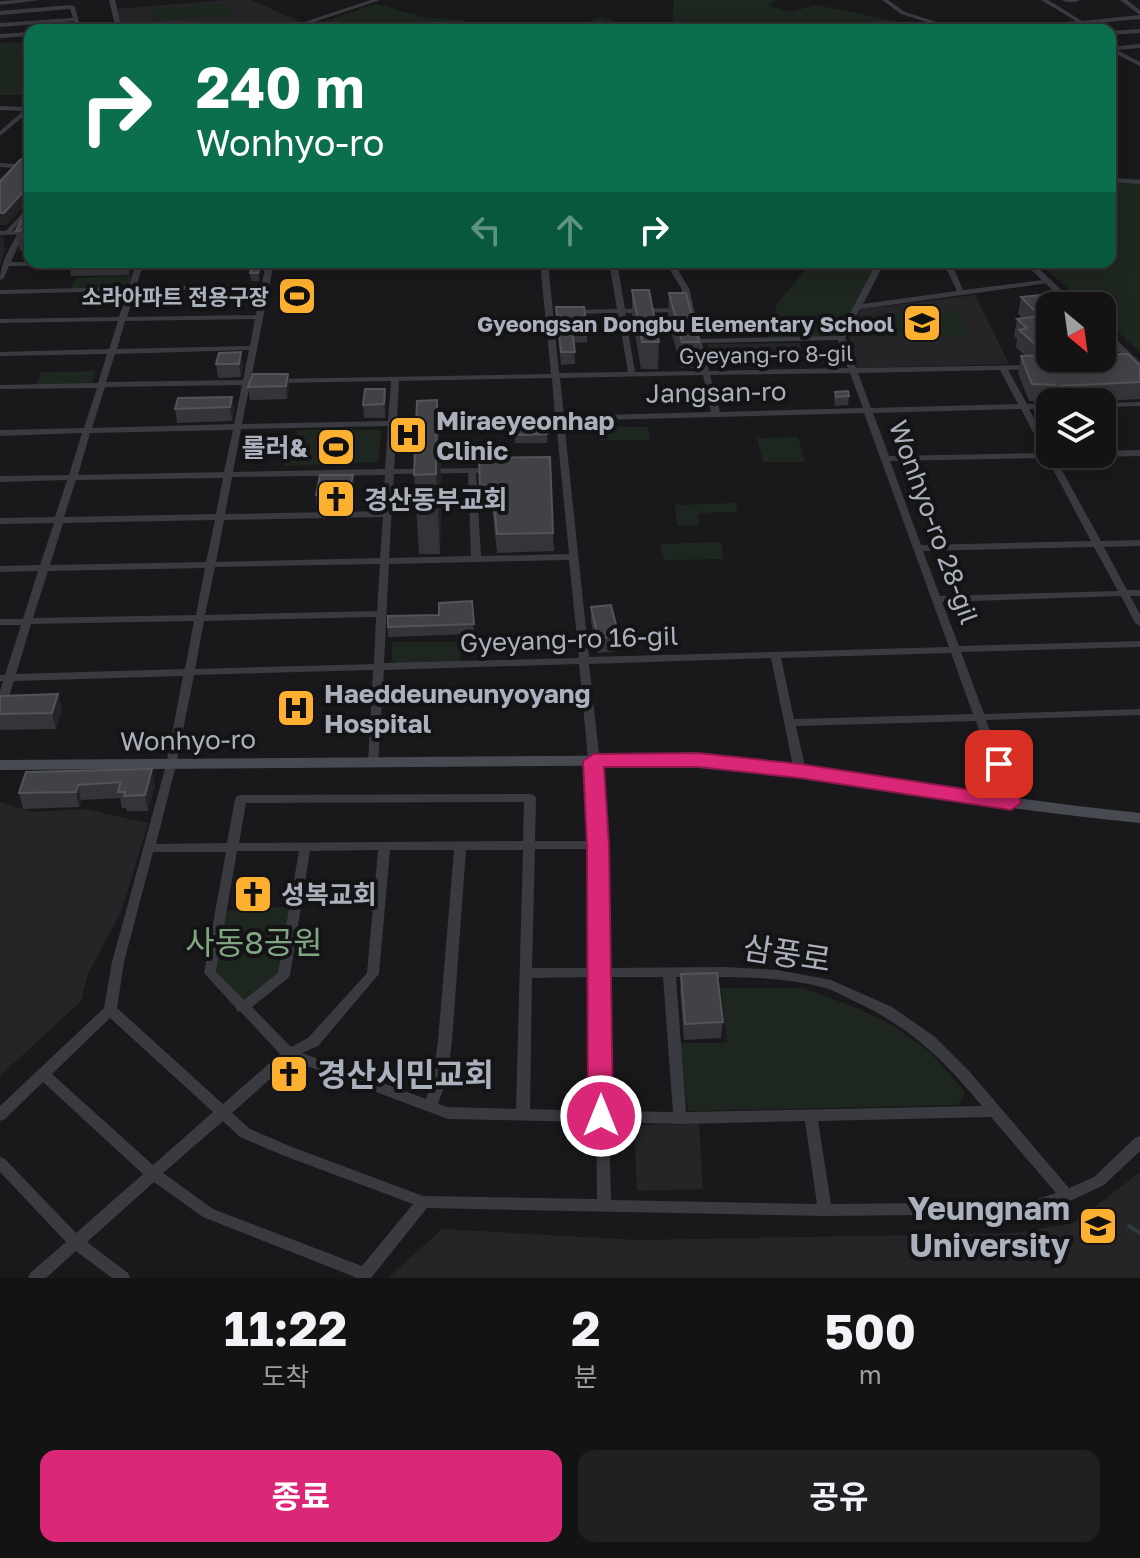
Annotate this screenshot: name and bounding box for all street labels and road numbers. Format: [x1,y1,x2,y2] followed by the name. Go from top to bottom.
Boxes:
[679,339,853,369] street label: Gyeyang-ro 8-gil
[645,375,787,409] street label: Jangsan-ro
[883,416,985,628] street label: Wonhyo-ro 28-gil
[459,620,679,658] street label: Gyeyang-ro 16-gil
[120,723,256,757] street label: Wonhyo-ro
[740,927,834,979] street label: 삼풍로

